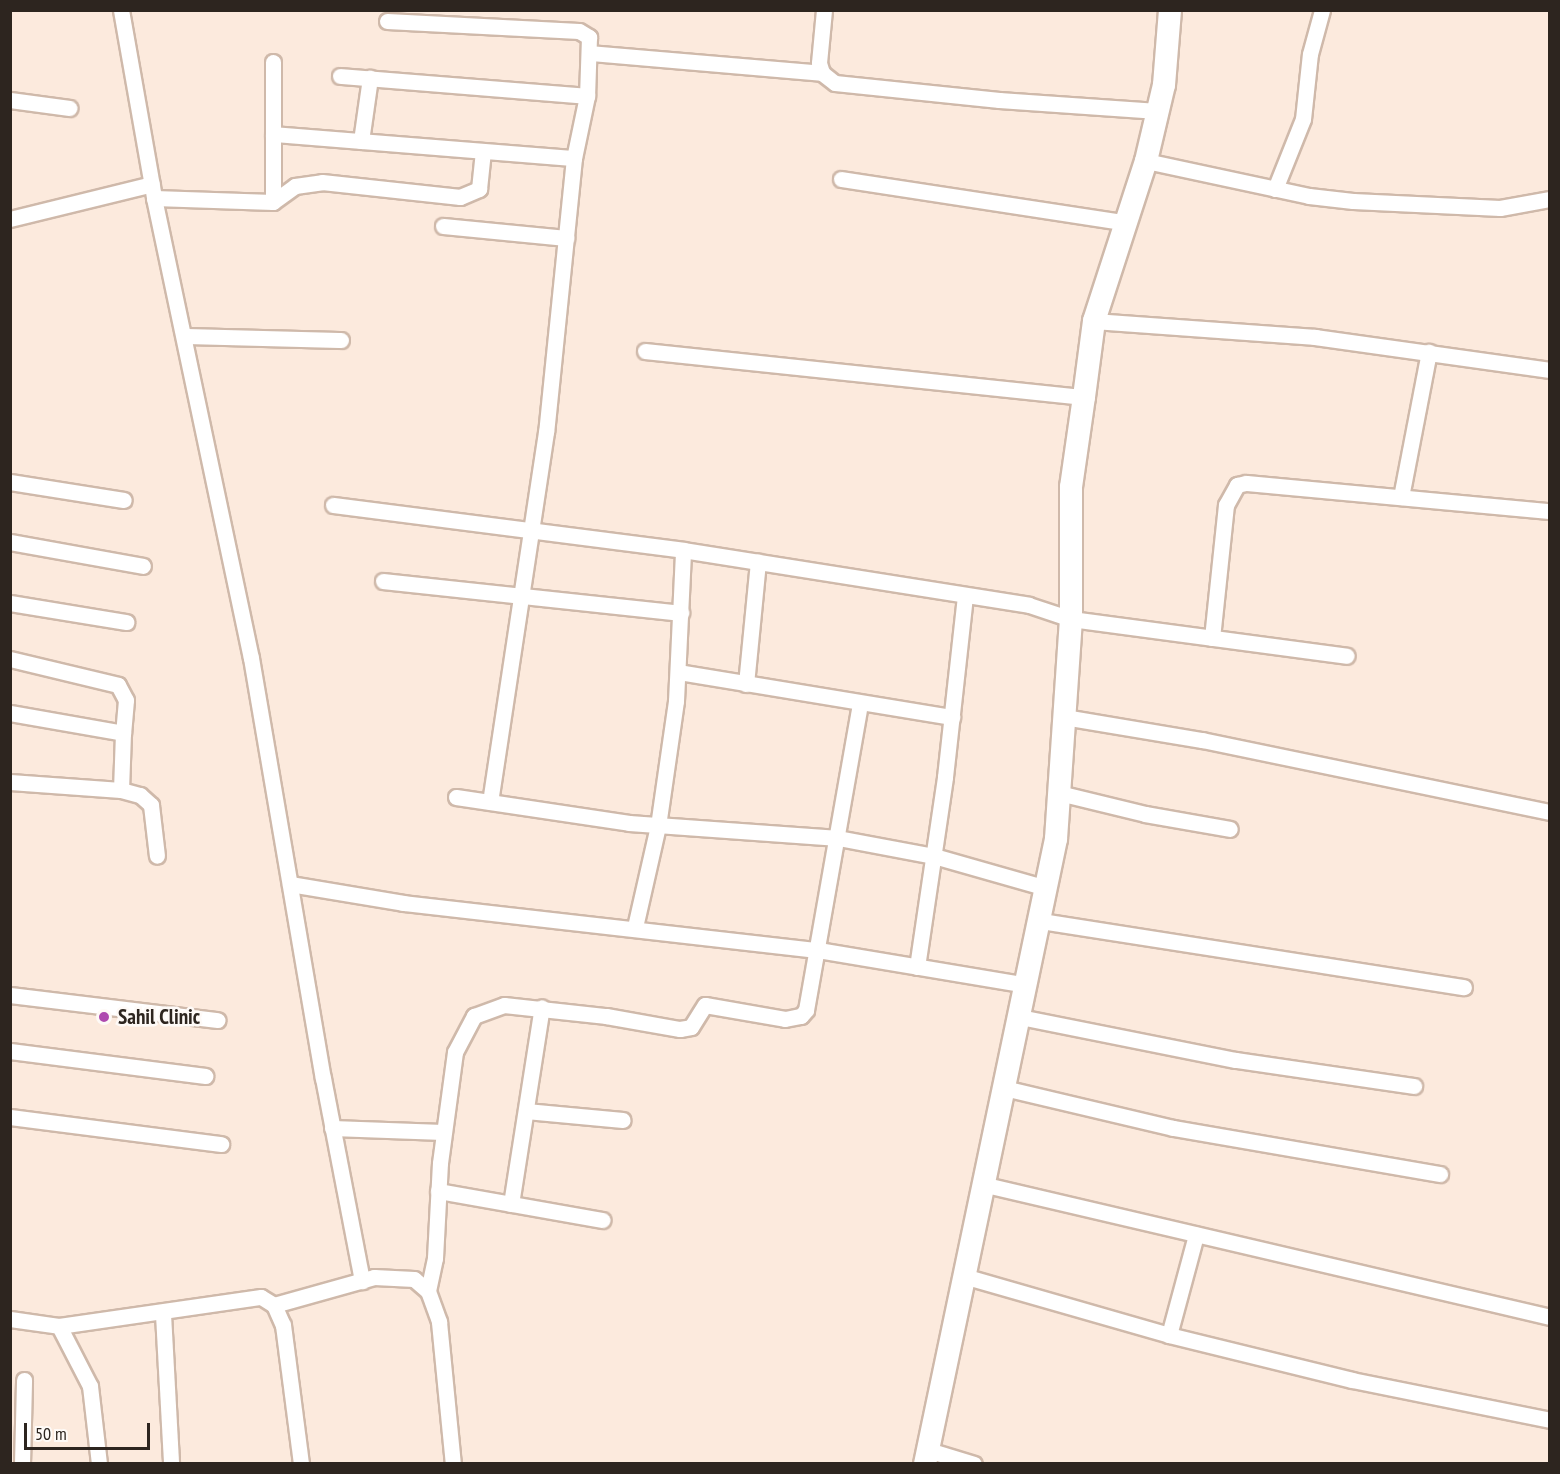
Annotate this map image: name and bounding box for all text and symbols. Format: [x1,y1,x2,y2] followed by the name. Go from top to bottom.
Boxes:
[118,1004,200,1030] place label: Sahil Clinic
[95,1008,113,1026] marker: Sahil Clinic
[27,1411,153,1449] scale bar
[35,1422,67,1445] text: 50 m

